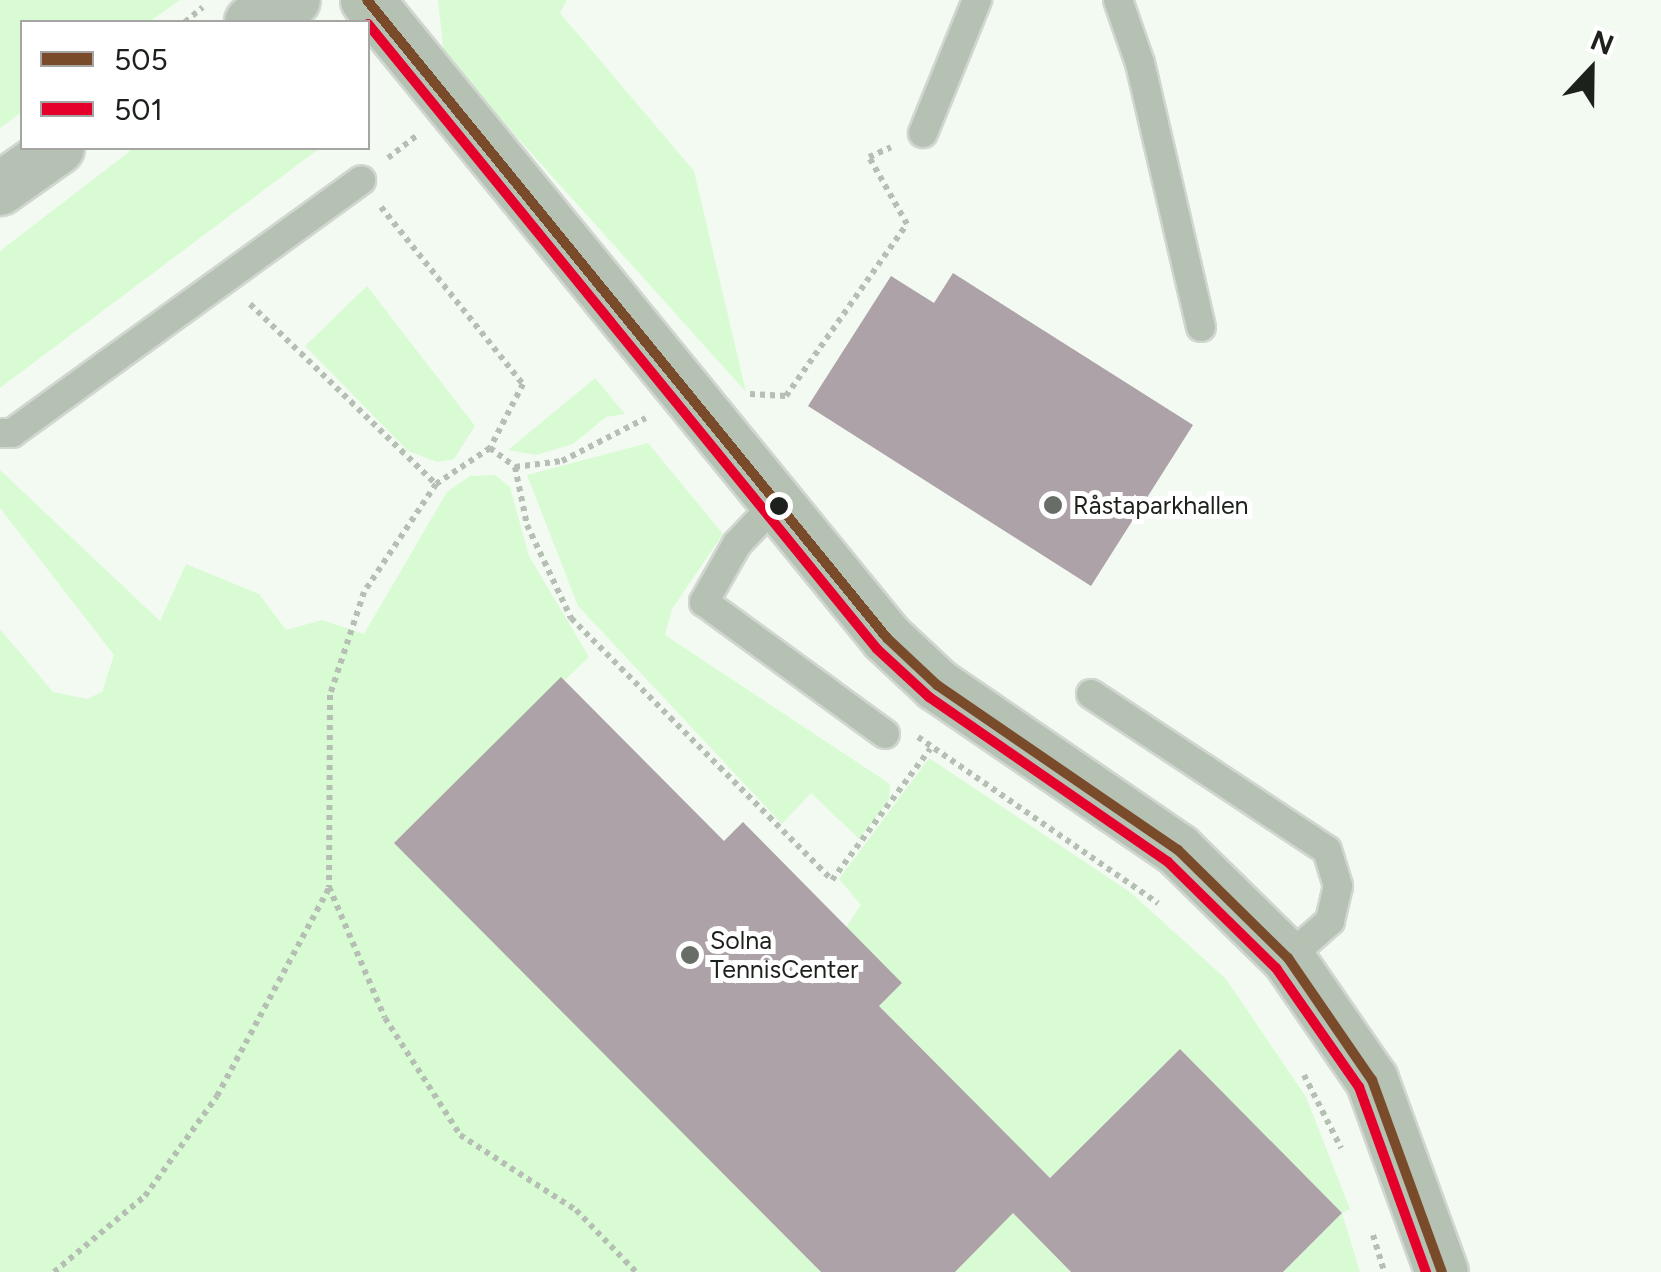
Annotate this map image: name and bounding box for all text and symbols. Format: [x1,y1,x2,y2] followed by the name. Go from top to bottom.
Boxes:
[20,20,370,150] legend
[1541,20,1641,120] north arrow
[1586,22,1619,62] text: N
[114,41,168,78] text: 505
[114,91,163,128] text: 501
[1073,490,1249,520] place label: Råstaparkhallen
[1042,494,1064,516] marker: Råstaparkhallen
[769,496,789,516] unlabelled marker
[710,926,858,985] place label: Solna TennisCenter
[679,944,701,966] marker: Solna TennisCenter

